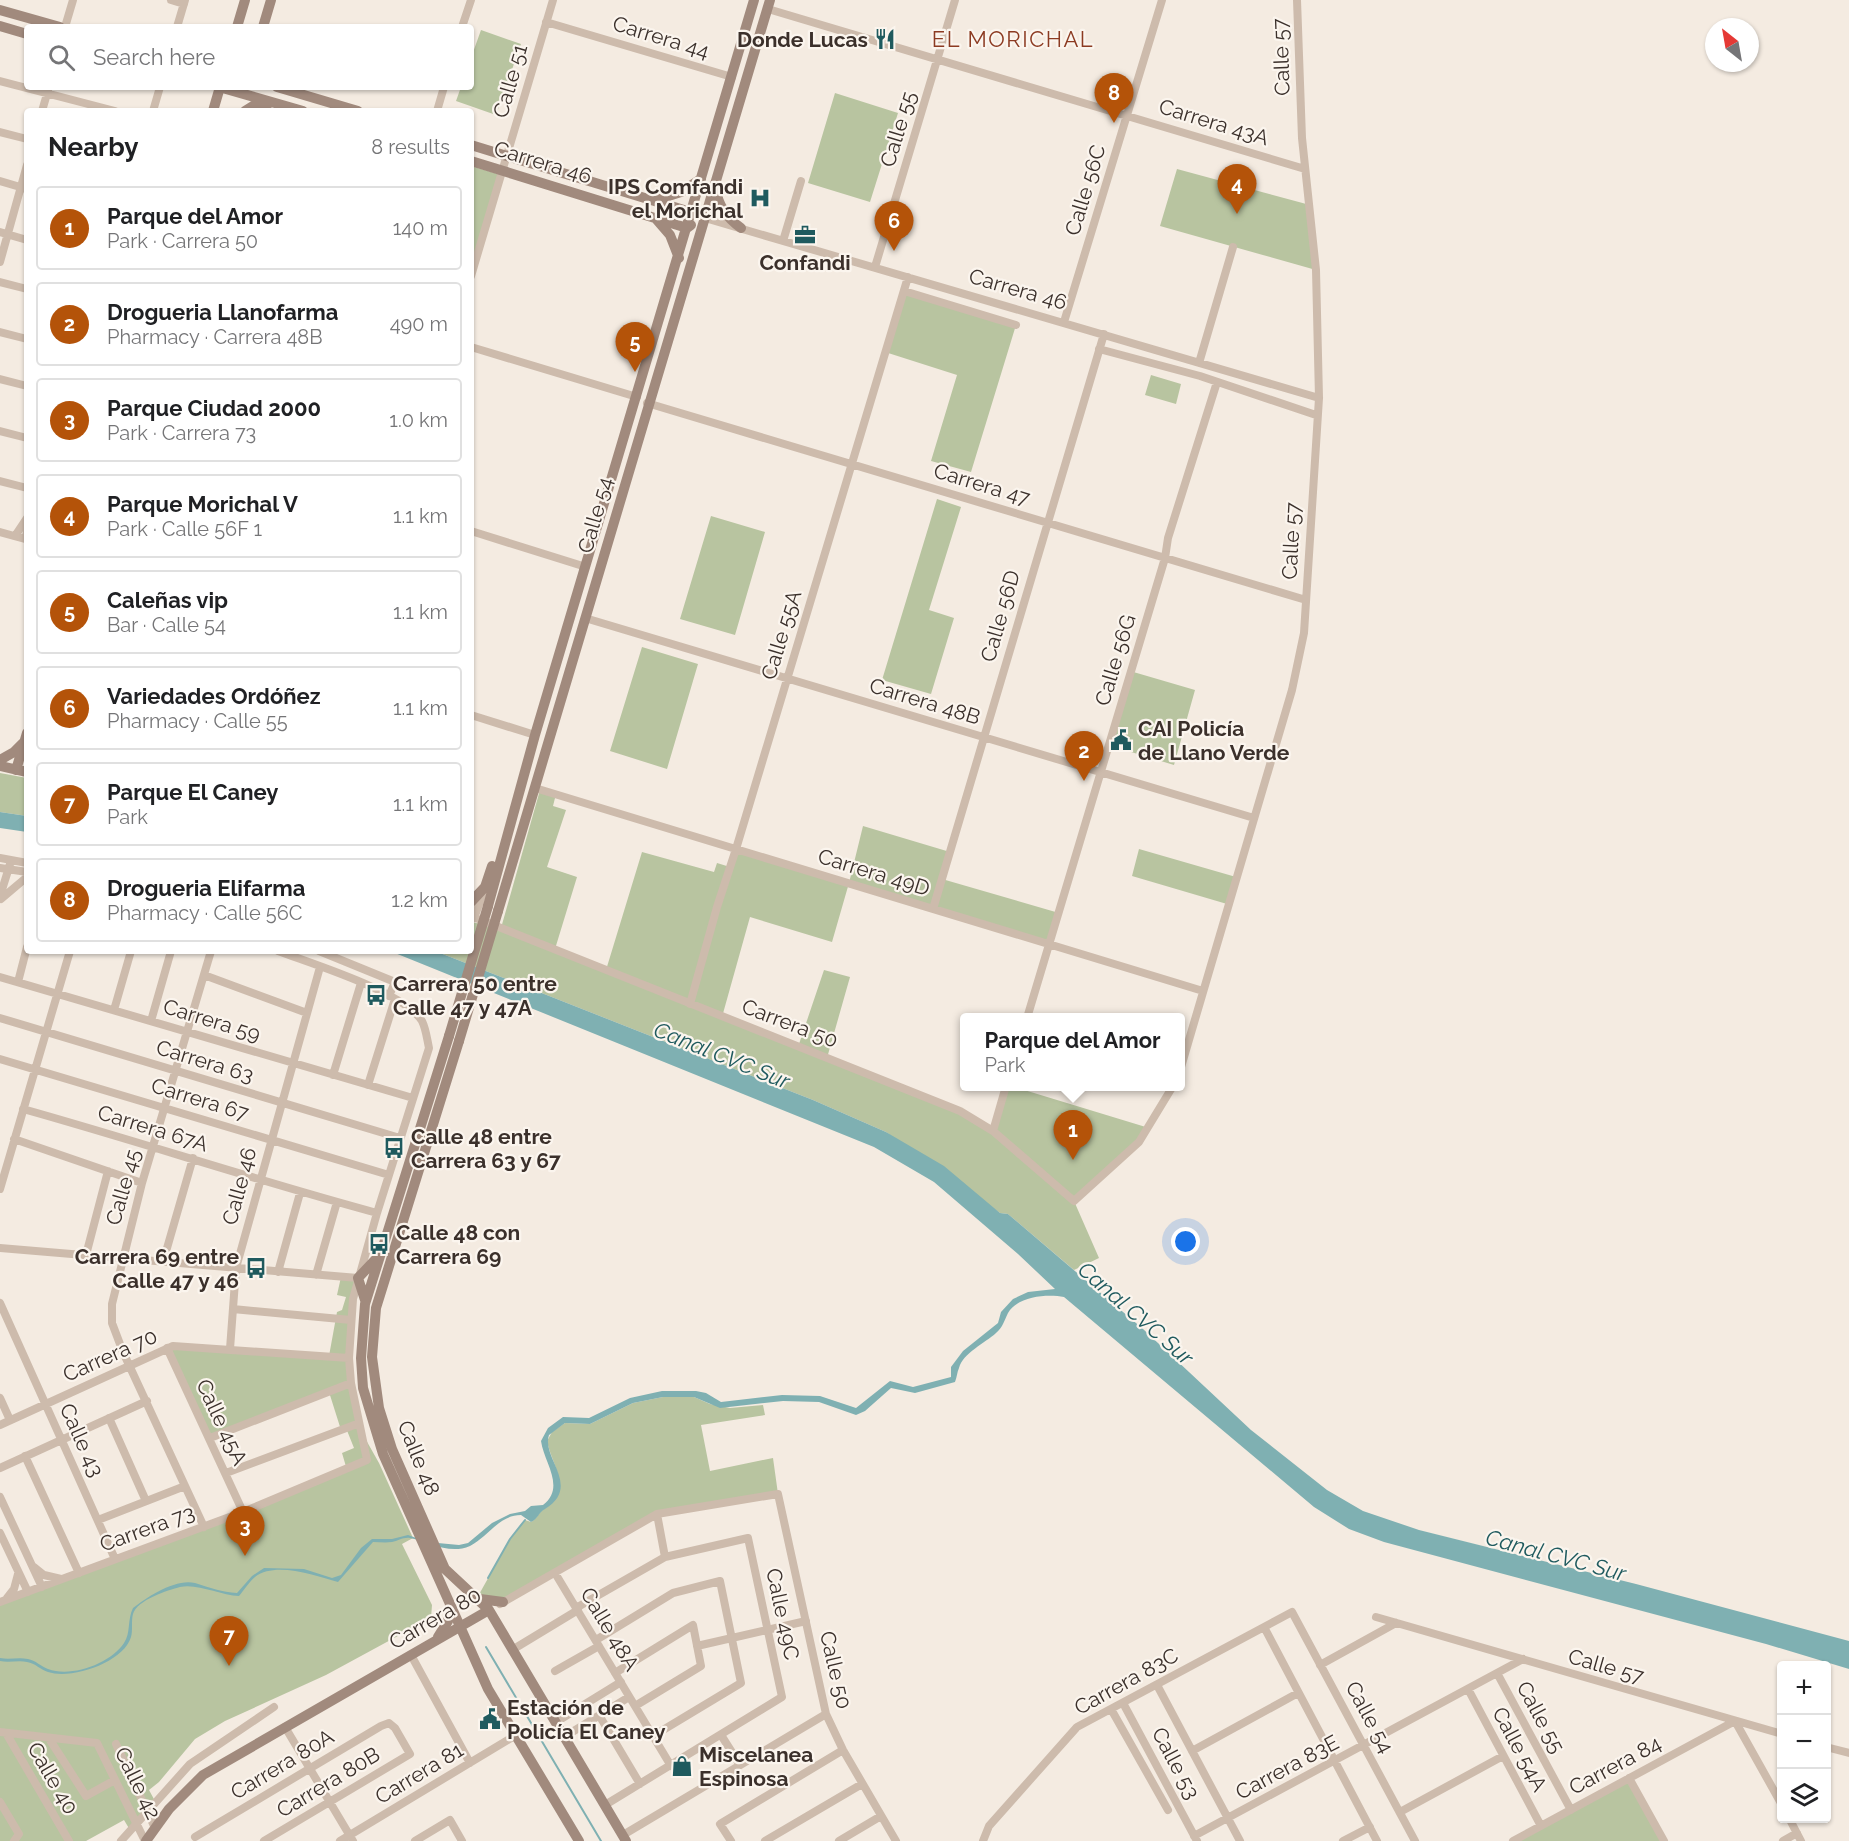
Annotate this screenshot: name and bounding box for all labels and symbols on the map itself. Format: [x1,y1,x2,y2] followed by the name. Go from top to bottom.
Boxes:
[610,10,712,64] street label: Carrera 44
[1267,17,1295,96] street label: Calle 57
[1705,18,1759,72] north arrow
[932,26,1094,52] district label: EL MORICHAL
[737,27,868,52] place label: Donde Lucas
[873,27,897,51] restaurant icon: Donde Lucas
[488,41,532,121] street label: Calle 51
[1094,74,1134,123] pin: 8
[875,88,921,170] street label: Calle 55
[1156,93,1272,151] street label: Carrera 43A
[491,135,595,189] street label: Carrera 46
[1059,142,1111,238] street label: Calle 56C
[1218,164,1256,214] pin: 4
[608,174,743,223] place label: IPS Comfandi el Morichal
[748,186,772,210] hospital icon: IPS Comfandi el Morichal
[874,202,914,251] pin: 6
[793,223,817,247] office icon: Confandi
[759,250,851,275] place label: Confandi
[966,263,1070,315] street label: Carrera 46
[616,322,654,372] pin: 5
[931,458,1034,511] street label: Carrera 47
[572,474,618,556] street label: Calle 54
[1276,501,1306,580] street label: Calle 57
[975,567,1025,665] street label: Calle 56D
[756,587,806,683] street label: Calle 55A
[1089,611,1141,709] street label: Calle 56G
[867,672,983,730] street label: Carrera 48B
[1138,716,1290,765] place label: CAI Policía de Llano Verde
[1109,728,1133,752] public building icon: CAI Policía de Llano Verde
[1064,732,1104,781] pin: 2
[815,843,933,901] street label: Carrera 49D
[393,971,557,1020] place label: Carrera 50 entre Calle 47 y 47A
[364,983,388,1007] bus stop icon: Carrera 50 entre Calle 47 y 47A
[160,993,264,1047] street label: Carrera 59
[738,993,842,1053] street label: Carrera 50
[650,1016,795,1095] water label: Canal CVC Sur
[153,1034,257,1088] street label: Carrera 63
[148,1072,252,1126] street label: Carrera 67
[95,1099,211,1157] street label: Carrera 67A
[1054,1110,1092,1160] pin: 1
[411,1124,561,1173] place label: Calle 48 entre Carrera 63 y 67
[382,1136,406,1160] bus stop icon: Calle 48 entre Carrera 63 y 67
[217,1145,261,1227] street label: Calle 46
[100,1146,146,1228] street label: Calle 45
[396,1220,520,1269] place label: Calle 48 con Carrera 69
[1171,1227,1200,1256] your location
[367,1232,391,1256] bus stop icon: Calle 48 con Carrera 69
[75,1244,239,1293] place label: Carrera 69 entre Calle 47 y 46
[244,1256,268,1280] bus stop icon: Carrera 69 entre Calle 47 y 46
[1073,1256,1200,1371] water label: Canal CVC Sur
[59,1323,161,1387] street label: Carrera 70
[191,1375,253,1469] street label: Calle 45A
[55,1399,109,1481] street label: Calle 43
[393,1417,445,1499] street label: Calle 48
[96,1499,198,1557] street label: Carrera 73
[226,1506,264,1556] pin: 3
[1483,1524,1630,1587] water label: Canal CVC Sur
[761,1566,805,1662] street label: Calle 49C
[385,1582,485,1654] street label: Carrera 80
[575,1583,645,1675] street label: Calle 48A
[210,1616,248,1666] pin: 7
[815,1629,857,1711] street label: Calle 50
[1070,1642,1182,1720] street label: Carrera 83C
[1565,1643,1647,1689] street label: Calle 57
[1341,1677,1399,1757] street label: Calle 54
[1512,1677,1570,1757] street label: Calle 55
[507,1695,666,1744] place label: Estación de Policía El Caney
[1487,1702,1553,1796] street label: Calle 54A
[478,1707,502,1731] public building icon: Estación de Policía El Caney
[226,1723,338,1805] street label: Carrera 80A
[1147,1723,1205,1803] street label: Calle 53
[1231,1729,1343,1805] street label: Carrera 83E
[1565,1730,1665,1800] street label: Carrera 84
[22,1737,84,1819] street label: Calle 40
[370,1737,468,1809] street label: Carrera 81
[272,1741,384,1823] street label: Carrera 80B
[699,1742,813,1791] place label: Miscelanea Espinosa
[110,1743,166,1823] street label: Calle 42
[670,1754,694,1778] shop icon: Miscelanea Espinosa

